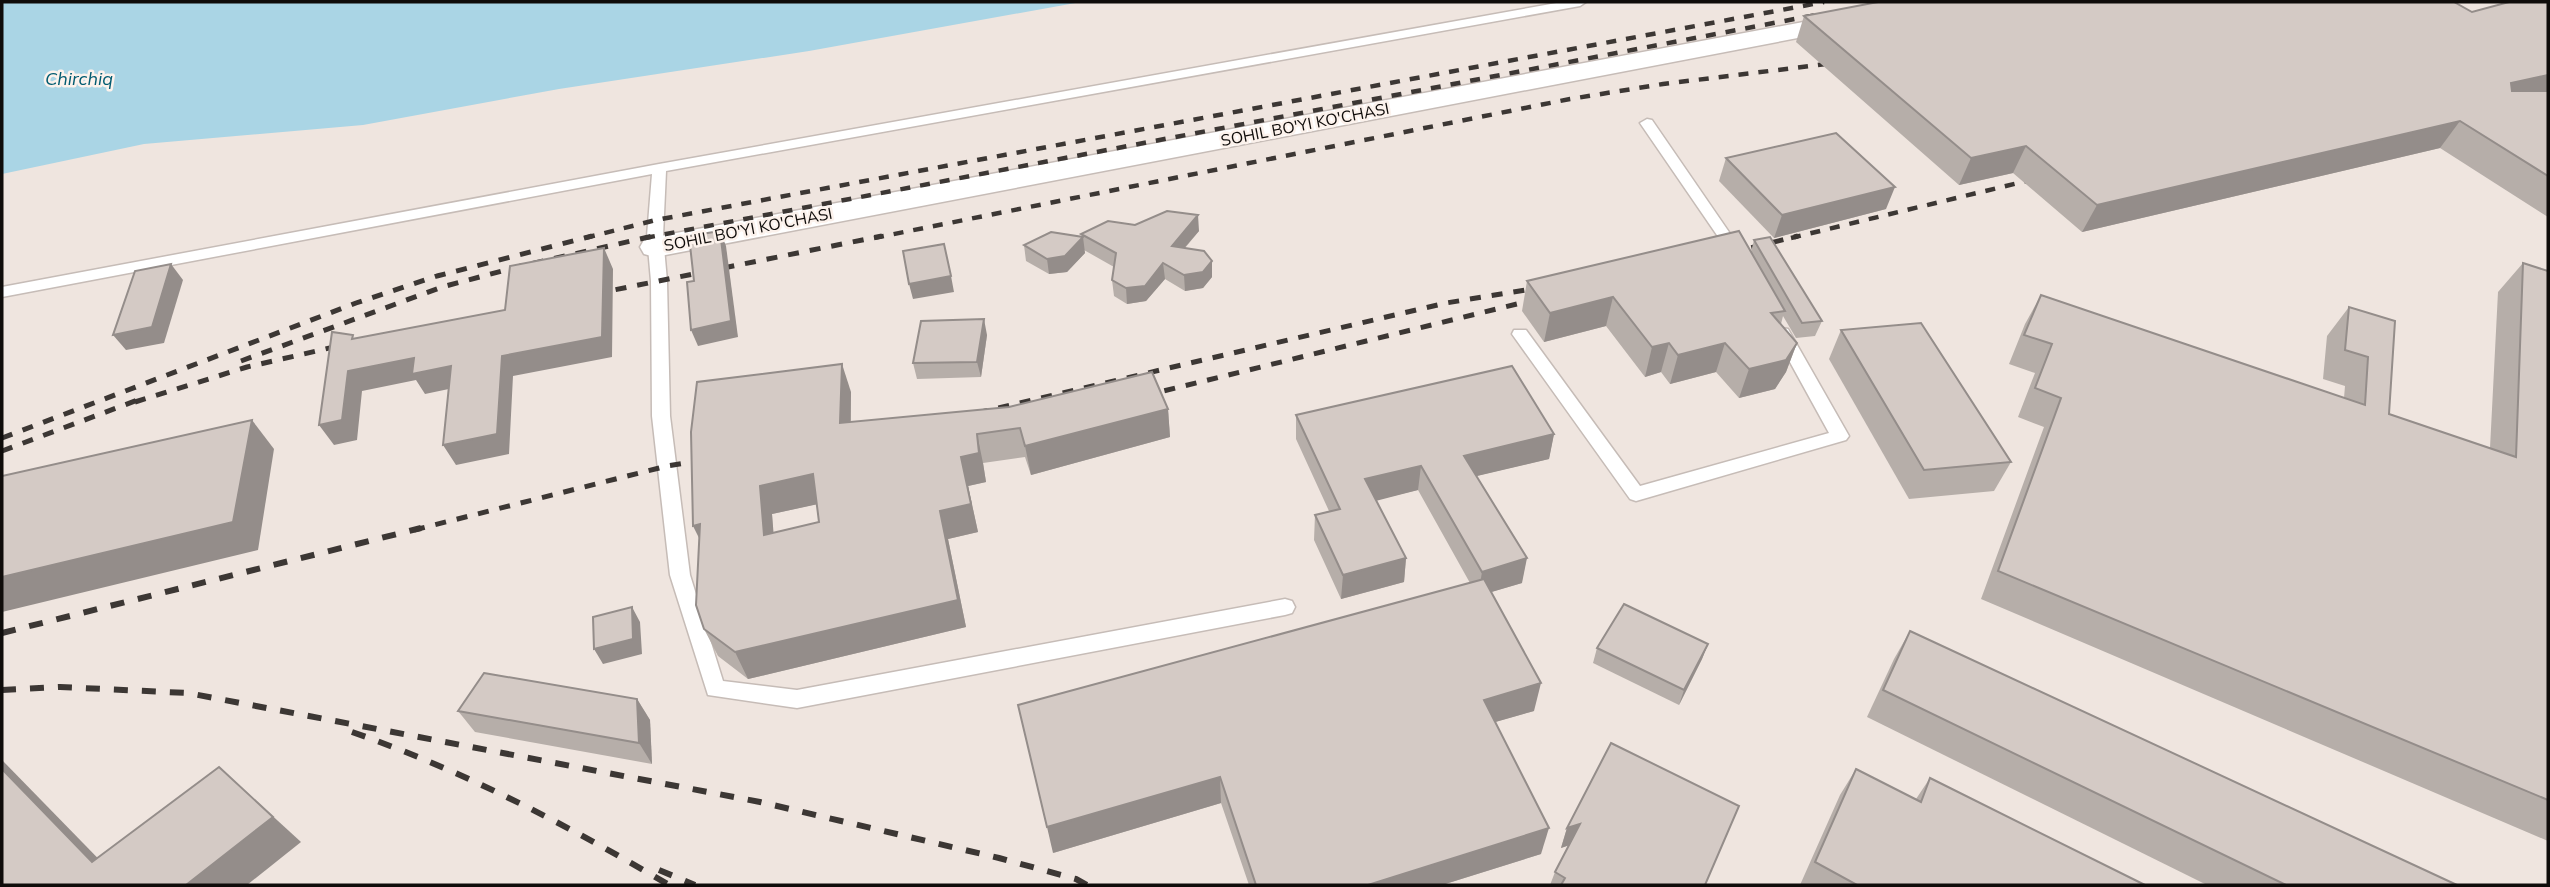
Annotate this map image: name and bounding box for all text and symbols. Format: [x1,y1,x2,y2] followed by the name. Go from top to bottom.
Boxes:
[45,67,113,90] water label: Chirchiq
[1219,98,1391,150] street label: SOHIL BO'YI KO'CHASI
[662,203,834,255] street label: SOHIL BO'YI KO'CHASI

